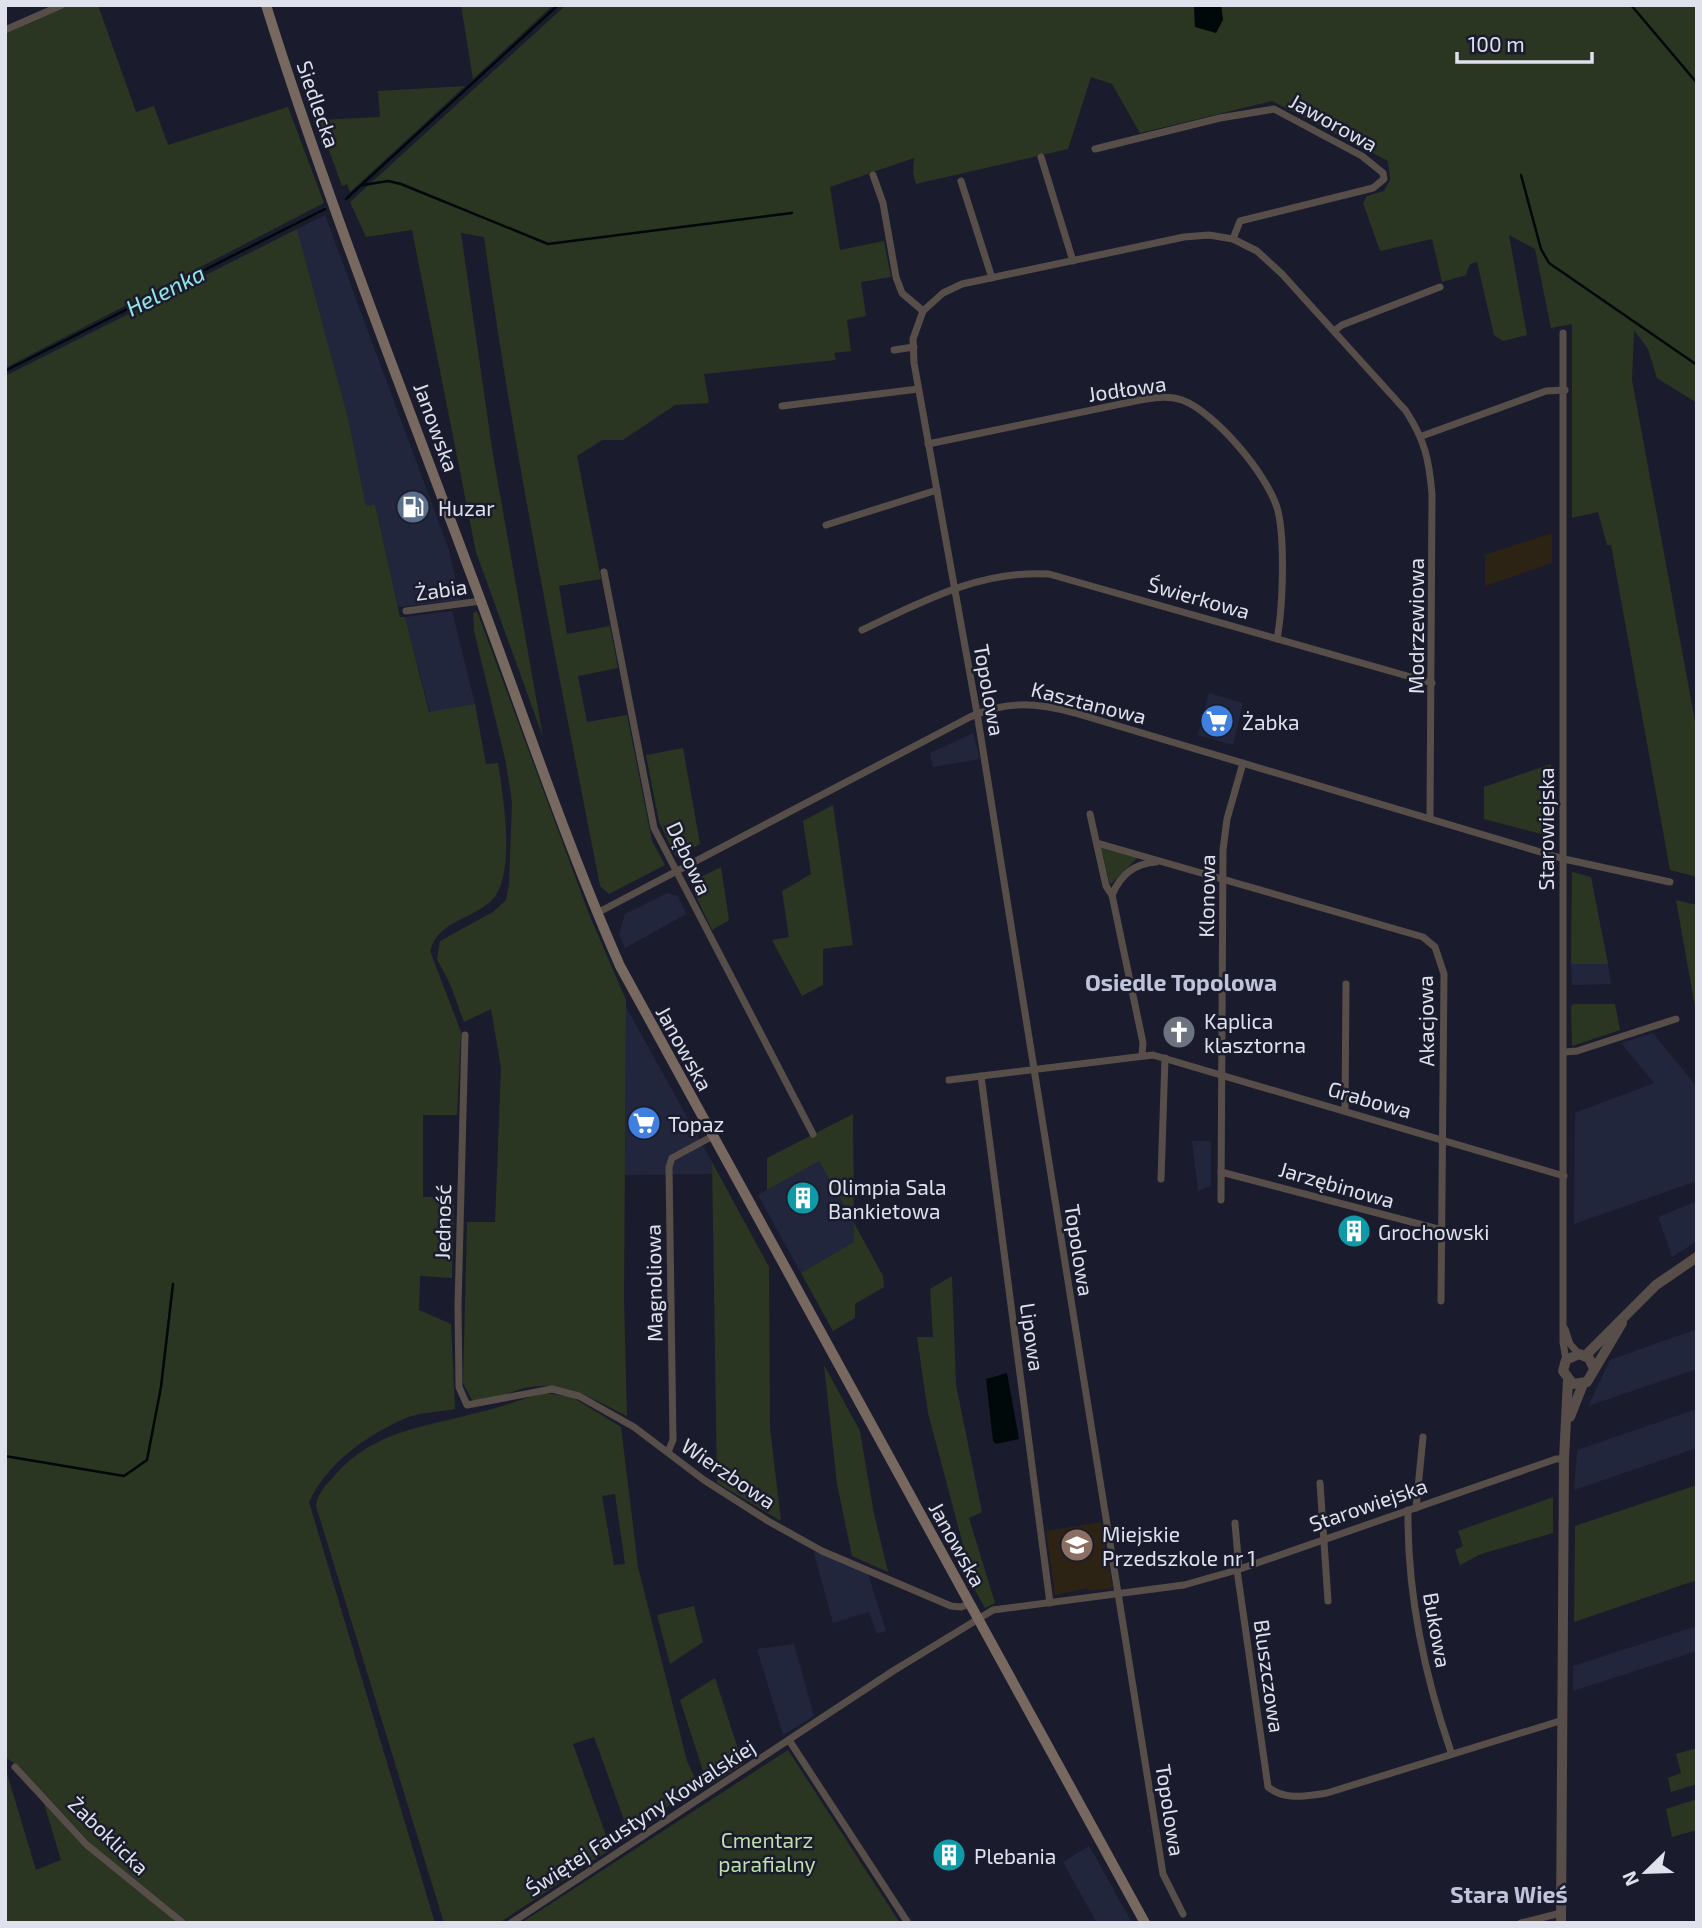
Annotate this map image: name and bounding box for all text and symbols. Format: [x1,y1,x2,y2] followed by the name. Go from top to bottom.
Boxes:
[1457,21,1592,65] scale bar
[1468,31,1525,56] text: 100 m
[292,57,346,151] street label: Siedlecka
[1286,88,1382,156] street label: Jaworowa
[121,258,209,322] water label: Helenka
[1086,370,1168,406] street label: Jodłowa
[409,379,465,475] street label: Janowska
[394,488,432,526] fuel station icon: Huzar
[438,495,495,520] place label: Huzar
[1403,558,1428,694] street label: Modrzewiowa
[1145,571,1253,623] street label: Świerkowa
[413,573,469,605] street label: Żabia
[970,642,1010,738] street label: Topolowa
[1029,676,1149,728] street label: Kasztanowa
[1198,702,1236,740] supermarket icon: Żabka
[1242,709,1300,734] place label: Żabka
[1533,767,1559,891] street label: Starowiejska
[662,817,718,899] street label: Dębowa
[1193,854,1219,938] street label: Klonowa
[1085,968,1277,996] district label: Osiedle Topolowa
[1412,975,1439,1067] street label: Akacjowa
[652,1001,718,1095] street label: Janowska
[1204,1008,1306,1057] place label: Kaplica klasztorna
[1160,1013,1198,1051] church icon: Kaplica klasztorna
[1325,1075,1415,1123] street label: Grabowa
[625,1104,663,1142] supermarket icon: Topaz
[668,1111,724,1136] place label: Topaz
[1276,1156,1398,1212] street label: Jarzębinowa
[828,1174,947,1223] place label: Olimpia Sala Bankietowa
[784,1179,822,1217] building icon: Olimpia Sala Bankietowa
[429,1184,455,1260] street label: Jedność
[1060,1202,1100,1298] street label: Topolowa
[1335,1212,1373,1250] building icon: Grochowski
[1378,1219,1489,1244] place label: Grochowski
[639,1224,667,1342] street label: Magnoliowa
[1016,1301,1050,1373] street label: Lipowa
[677,1432,781,1514] street label: Wierzbowa
[1306,1472,1431,1537] street label: Starowiejska
[925,1497,991,1591] street label: Janowska
[1102,1521,1256,1570] place label: Miejskie Przedszkole nr 1
[1058,1526,1096,1564] school or university icon: Miejskie Przedszkole nr 1
[1419,1590,1457,1670] street label: Bukowa
[1250,1618,1290,1734] street label: Bluszczowa
[521,1733,760,1901] street label: Świętej Faustyny Kowalskiej
[1151,1762,1191,1858] street label: Topolowa
[64,1791,154,1879] street label: Żaboklicka
[718,1827,816,1876] park label: Cmentarz parafialny
[930,1836,968,1874] building icon: Plebania
[1611,1837,1681,1907] north arrow
[974,1843,1056,1868] place label: Plebania
[1617,1868,1643,1890] text: N
[1450,1880,1568,1908] district label: Stara Wieś

